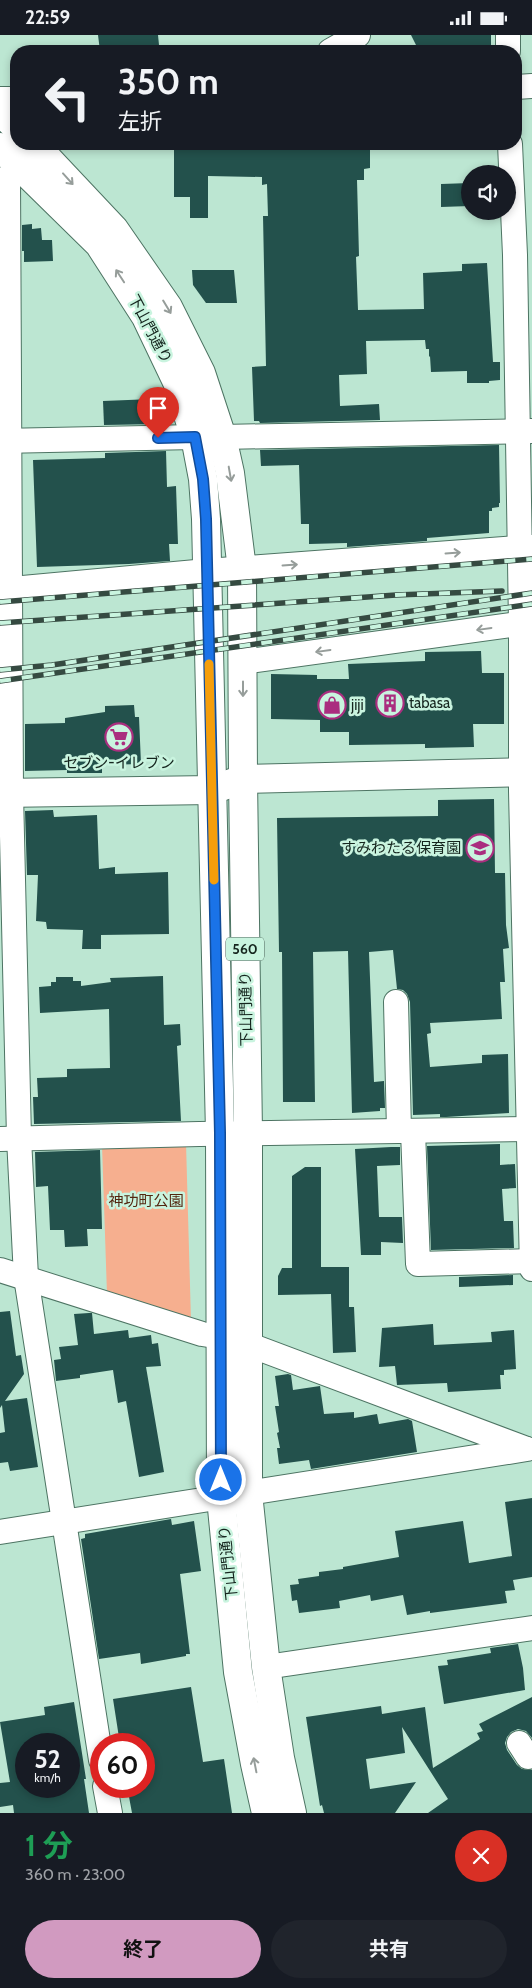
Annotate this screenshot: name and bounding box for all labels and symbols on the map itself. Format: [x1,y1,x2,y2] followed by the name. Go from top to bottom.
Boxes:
[62,172,74,185] one-way arrow
[115,270,125,284] one-way arrow
[124,292,176,366] street label: 下山門通り
[163,299,173,313] one-way arrow
[137,387,179,438] pin
[226,466,236,482] one-way arrow
[444,548,460,558] one-way arrow
[282,561,298,570] one-way arrow
[476,625,492,635] one-way arrow
[315,647,331,657] one-way arrow
[238,680,248,696] one-way arrow
[375,688,405,718] building icon: tabasa
[317,690,347,720] shop icon: jiji
[409,694,451,712] place label: tabasa
[350,696,364,714] place label: jiji
[104,722,134,752] supermarket icon: セブン-イレブン
[63,754,175,772] place label: セブン-イレブン
[465,833,495,863] school or university icon: すみわたる保育園
[341,839,461,857] place label: すみわたる保育園
[226,937,264,961] road number: 560
[236,971,256,1047] street label: 下山門通り
[108,1192,184,1210] park label: 神功町公園
[194,1453,246,1505] position arrow
[215,1525,241,1601] street label: 下山門通り
[90,1733,155,1798] speed limit sign: 60
[250,1758,259,1774] one-way arrow

